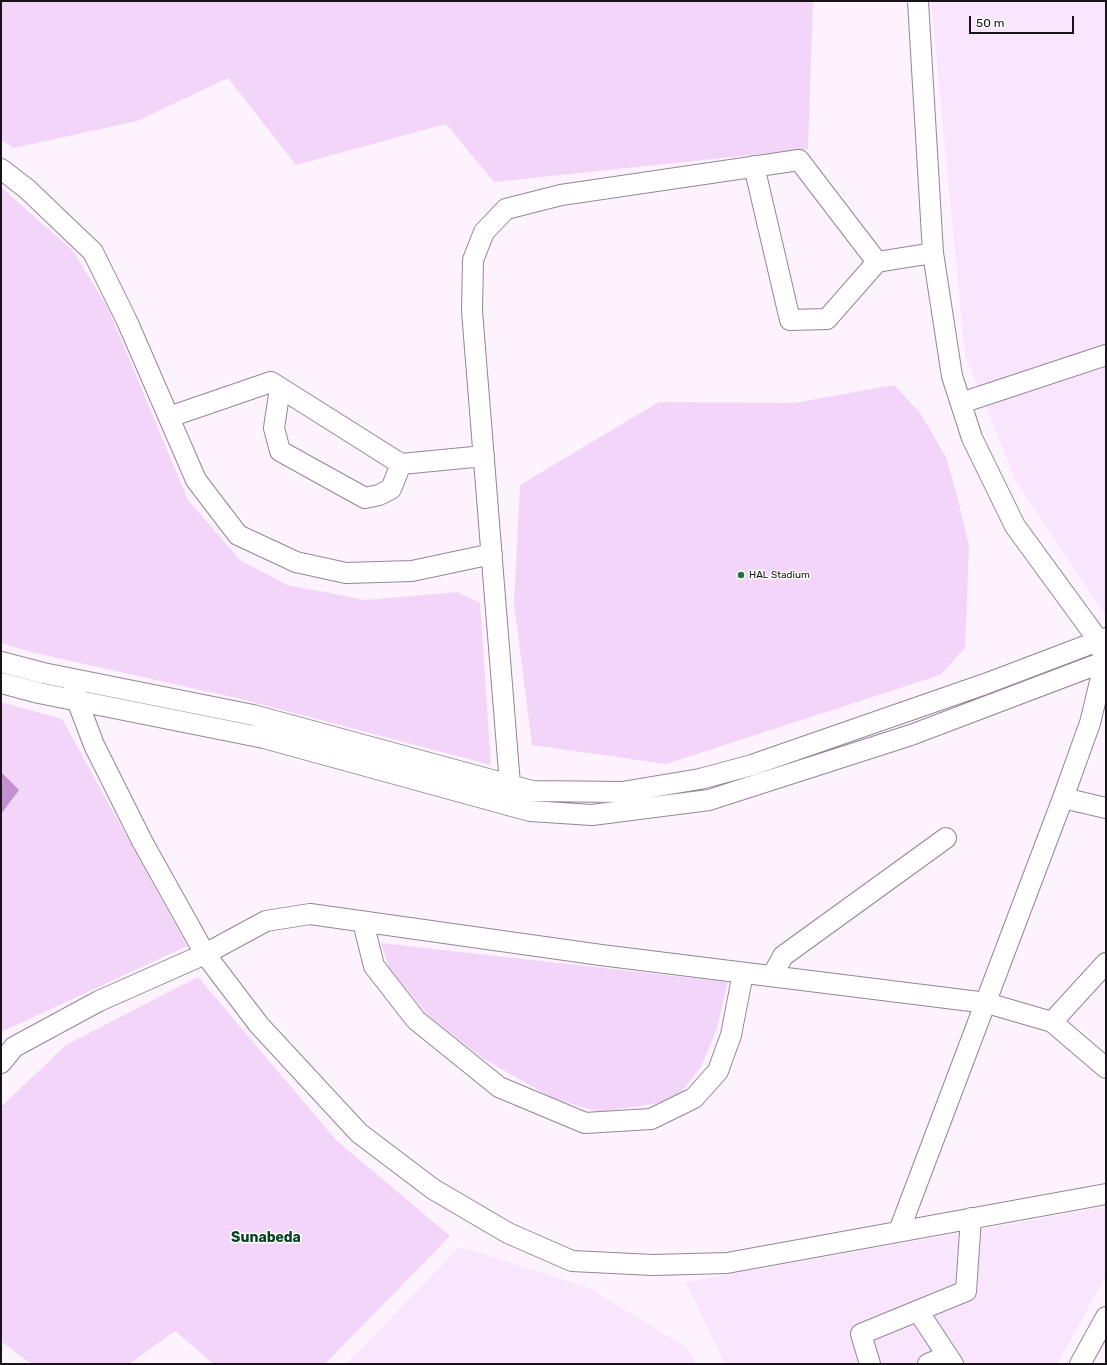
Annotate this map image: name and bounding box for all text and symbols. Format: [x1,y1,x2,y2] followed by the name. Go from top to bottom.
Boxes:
[971,8,1076,34] scale bar
[976,16,1004,30] text: 50 m
[749,569,810,581] place label: HAL Stadium
[736,570,746,580] marker: HAL Stadium
[231,1230,301,1246] district label: Sunabeda

